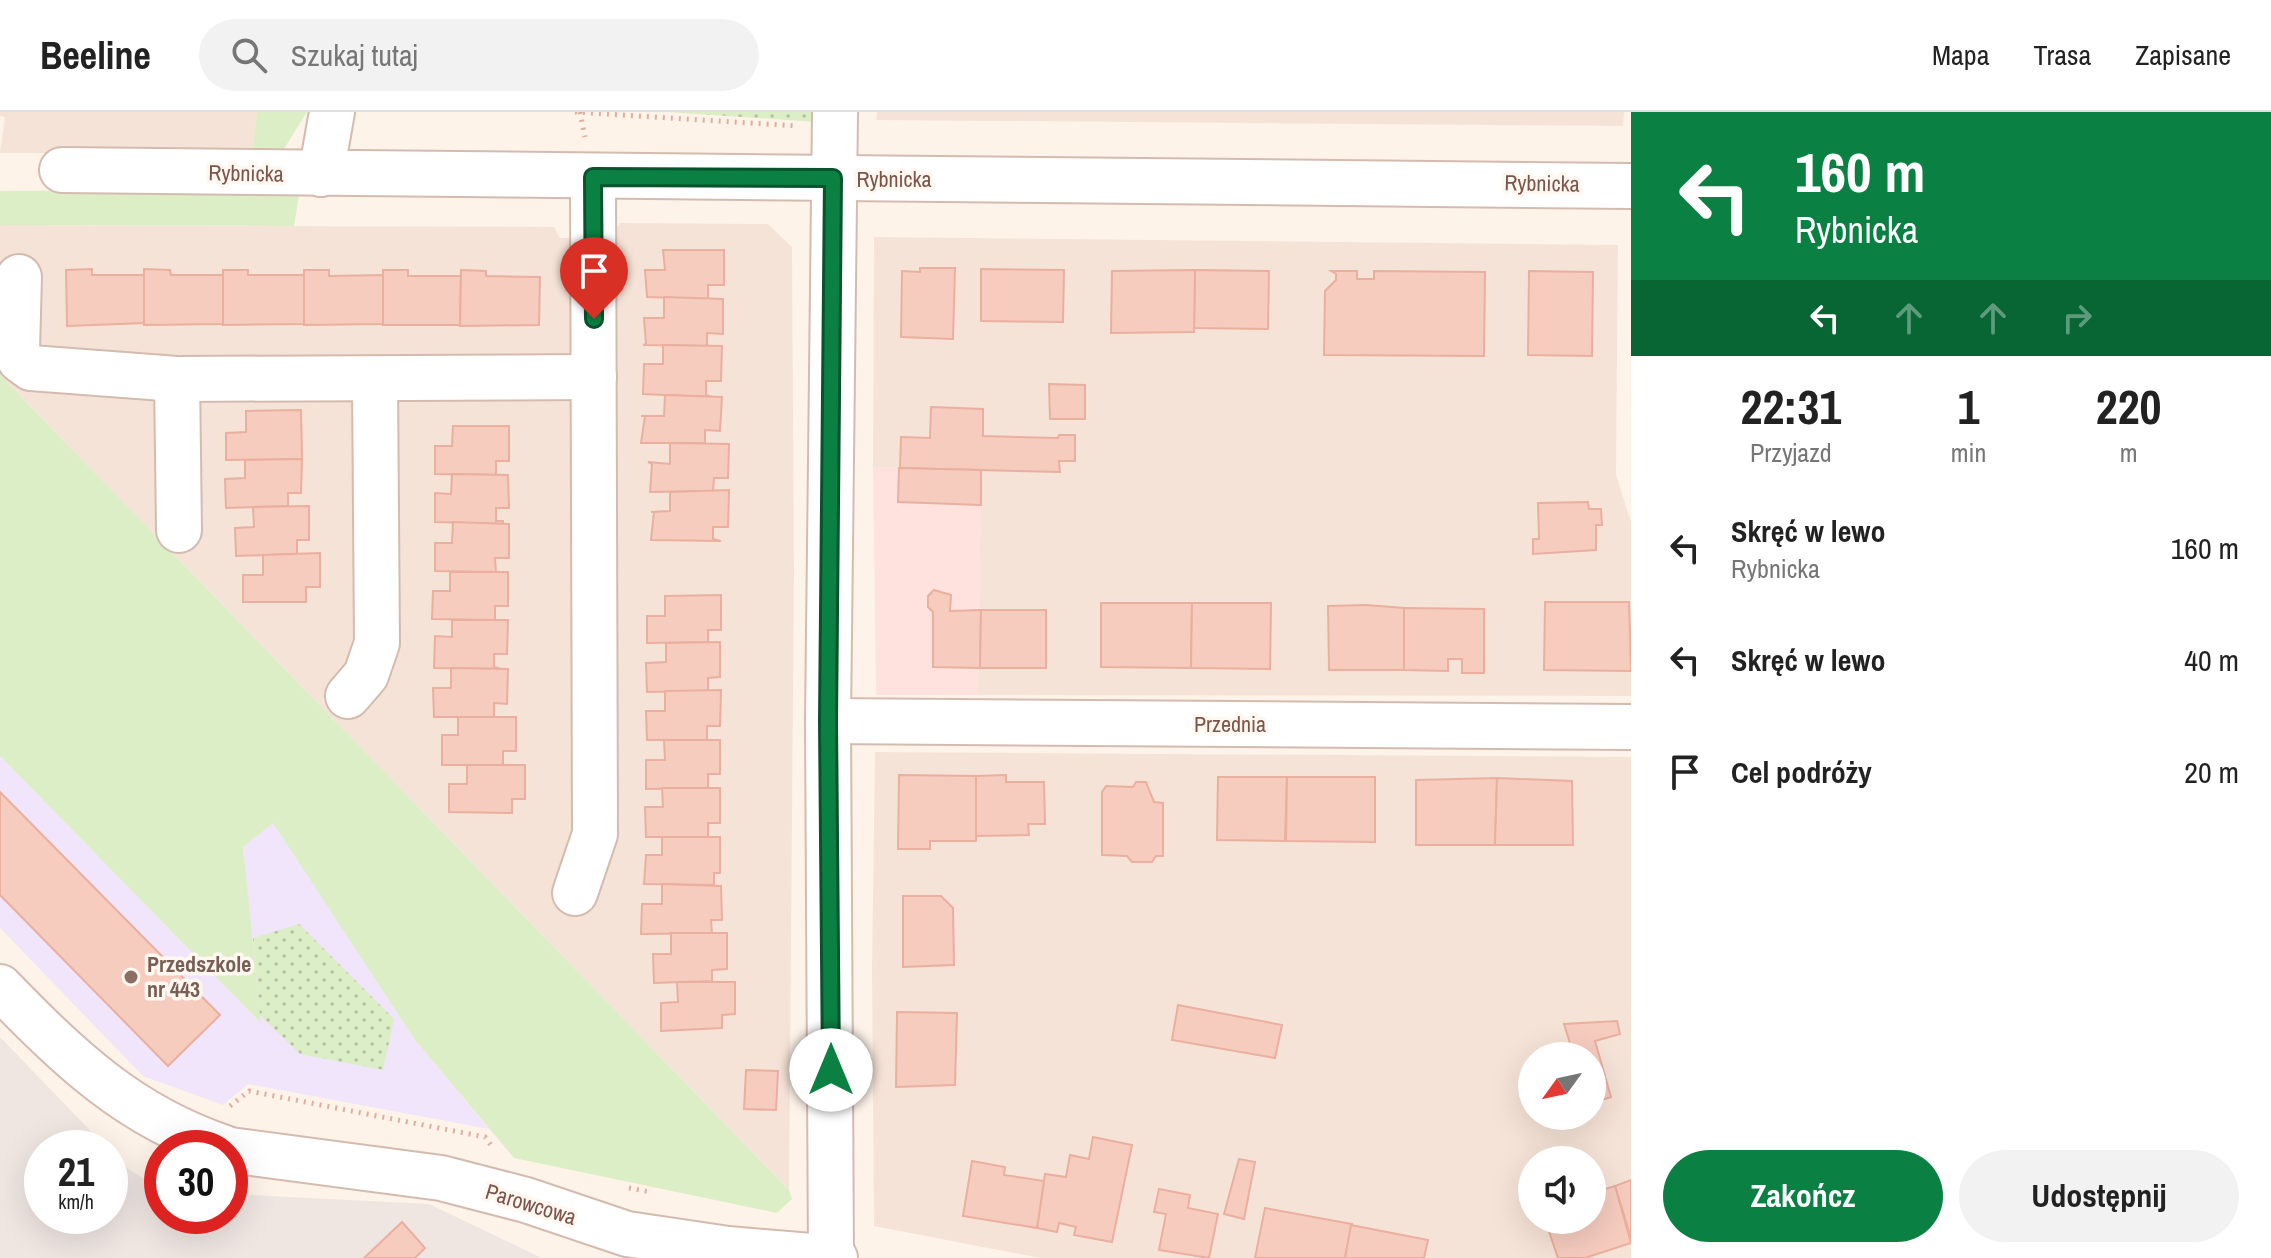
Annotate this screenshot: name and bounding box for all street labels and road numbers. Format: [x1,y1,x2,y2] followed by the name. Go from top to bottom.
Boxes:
[208,157,284,189] street label: Rybnicka
[856,164,932,194] street label: Rybnicka
[1504,167,1580,199] street label: Rybnicka
[1194,709,1266,739] street label: Przednia
[482,1176,580,1232] street label: Parowcowa

